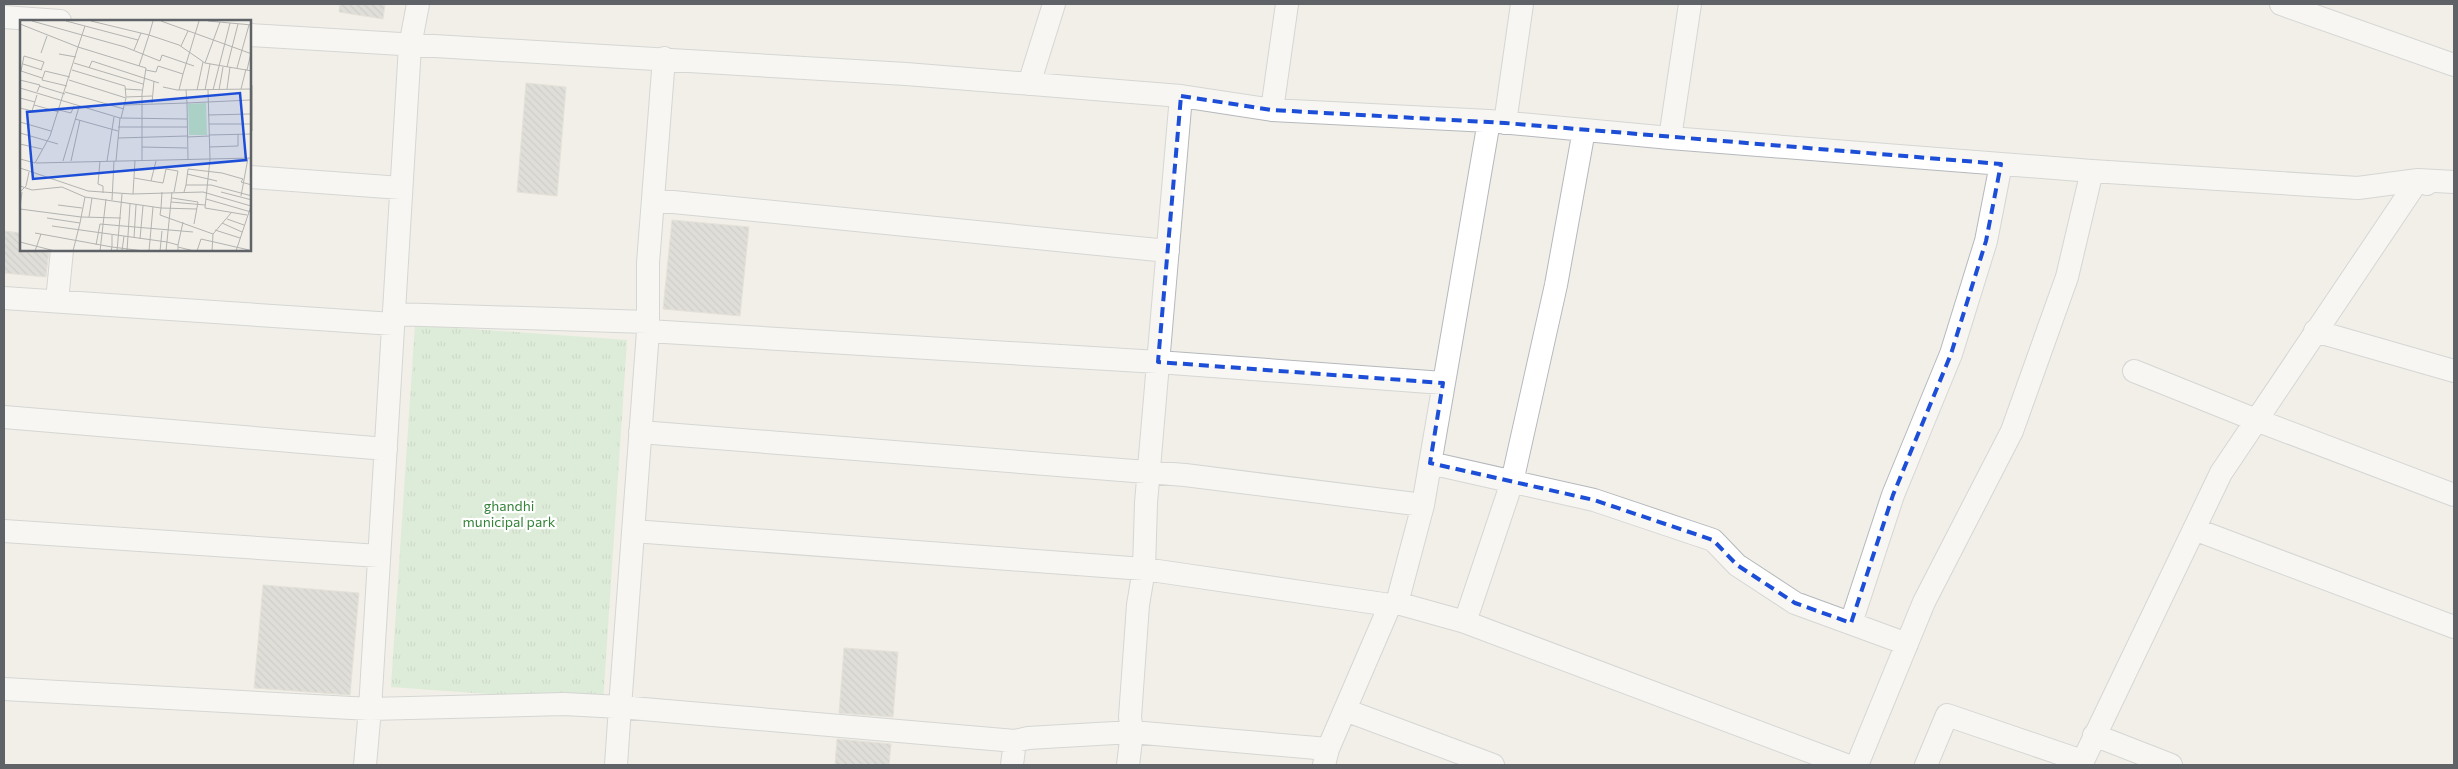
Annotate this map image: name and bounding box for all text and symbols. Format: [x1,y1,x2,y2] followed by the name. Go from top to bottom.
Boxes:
[20,20,251,251] inset map
[463,497,556,530] park label: ghandhi municipal park

